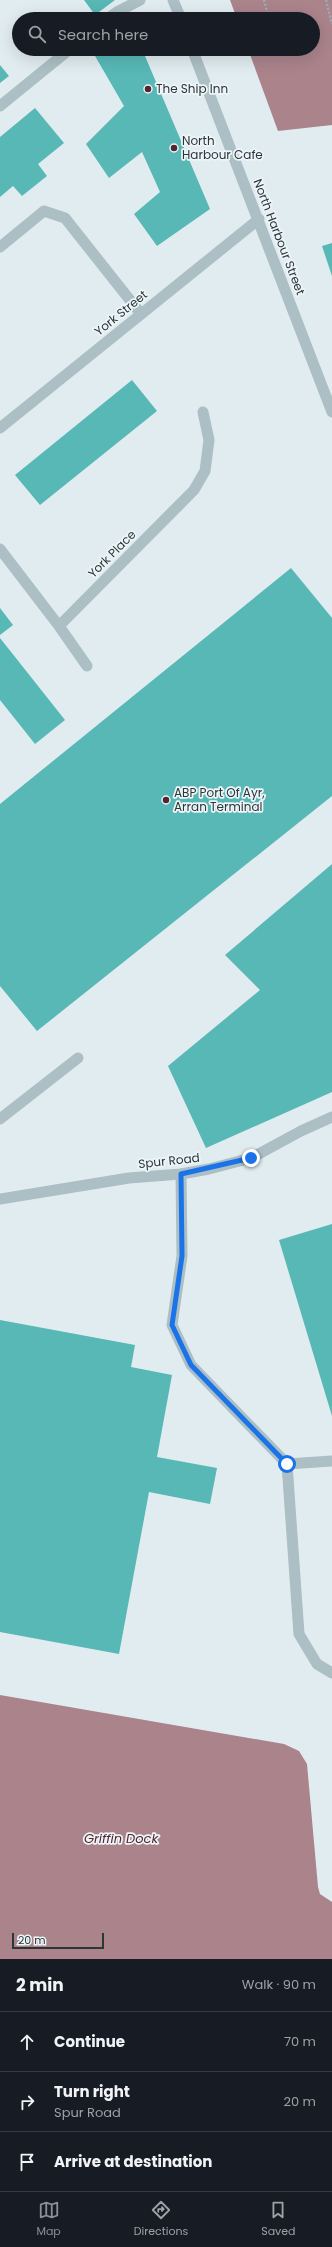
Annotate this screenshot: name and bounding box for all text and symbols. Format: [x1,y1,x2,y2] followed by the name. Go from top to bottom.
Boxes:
[12,12,320,56] search box
[26,23,48,45] icon: search
[58,24,148,45] text: Search here
[156,80,228,97] place label: The Ship Inn
[143,84,153,94] marker: The Ship Inn
[182,132,263,163] place label: North Harbour Cafe
[169,143,179,153] marker: North Harbour Cafe
[249,176,309,297] street label: North Harbour Street
[91,286,151,339] street label: York Street
[84,526,139,581] street label: York Place
[174,784,265,815] place label: ABP Port Of Ayr, Arran Terminal
[161,795,171,805] marker: ABP Port Of Ayr, Arran Terminal
[137,1149,201,1172] street label: Spur Road
[242,1149,260,1167] route end
[278,1455,296,1473] route start
[84,1829,159,1848] water label: Griffin Dock
[12,1931,104,1950] scale bar
[18,1932,46,1948] text: 20 m
[16,1973,64,1997] text: 2 min
[242,1975,316,1994] text: Walk · 90 m
[16,2031,38,2053] icon: ahead
[54,2031,125,2052] text: Continue
[284,2032,316,2051] text: 70 m
[54,2081,130,2102] text: Turn right
[16,2091,38,2113] icon: right
[283,2092,316,2111] text: 20 m
[54,2103,121,2122] text: Spur Road
[16,2151,38,2173] icon: arrive
[54,2151,212,2172] text: Arrive at destination
[36,2199,61,2240] tab: Map
[134,2199,188,2240] tab: Directions
[261,2199,296,2240] tab: Saved

